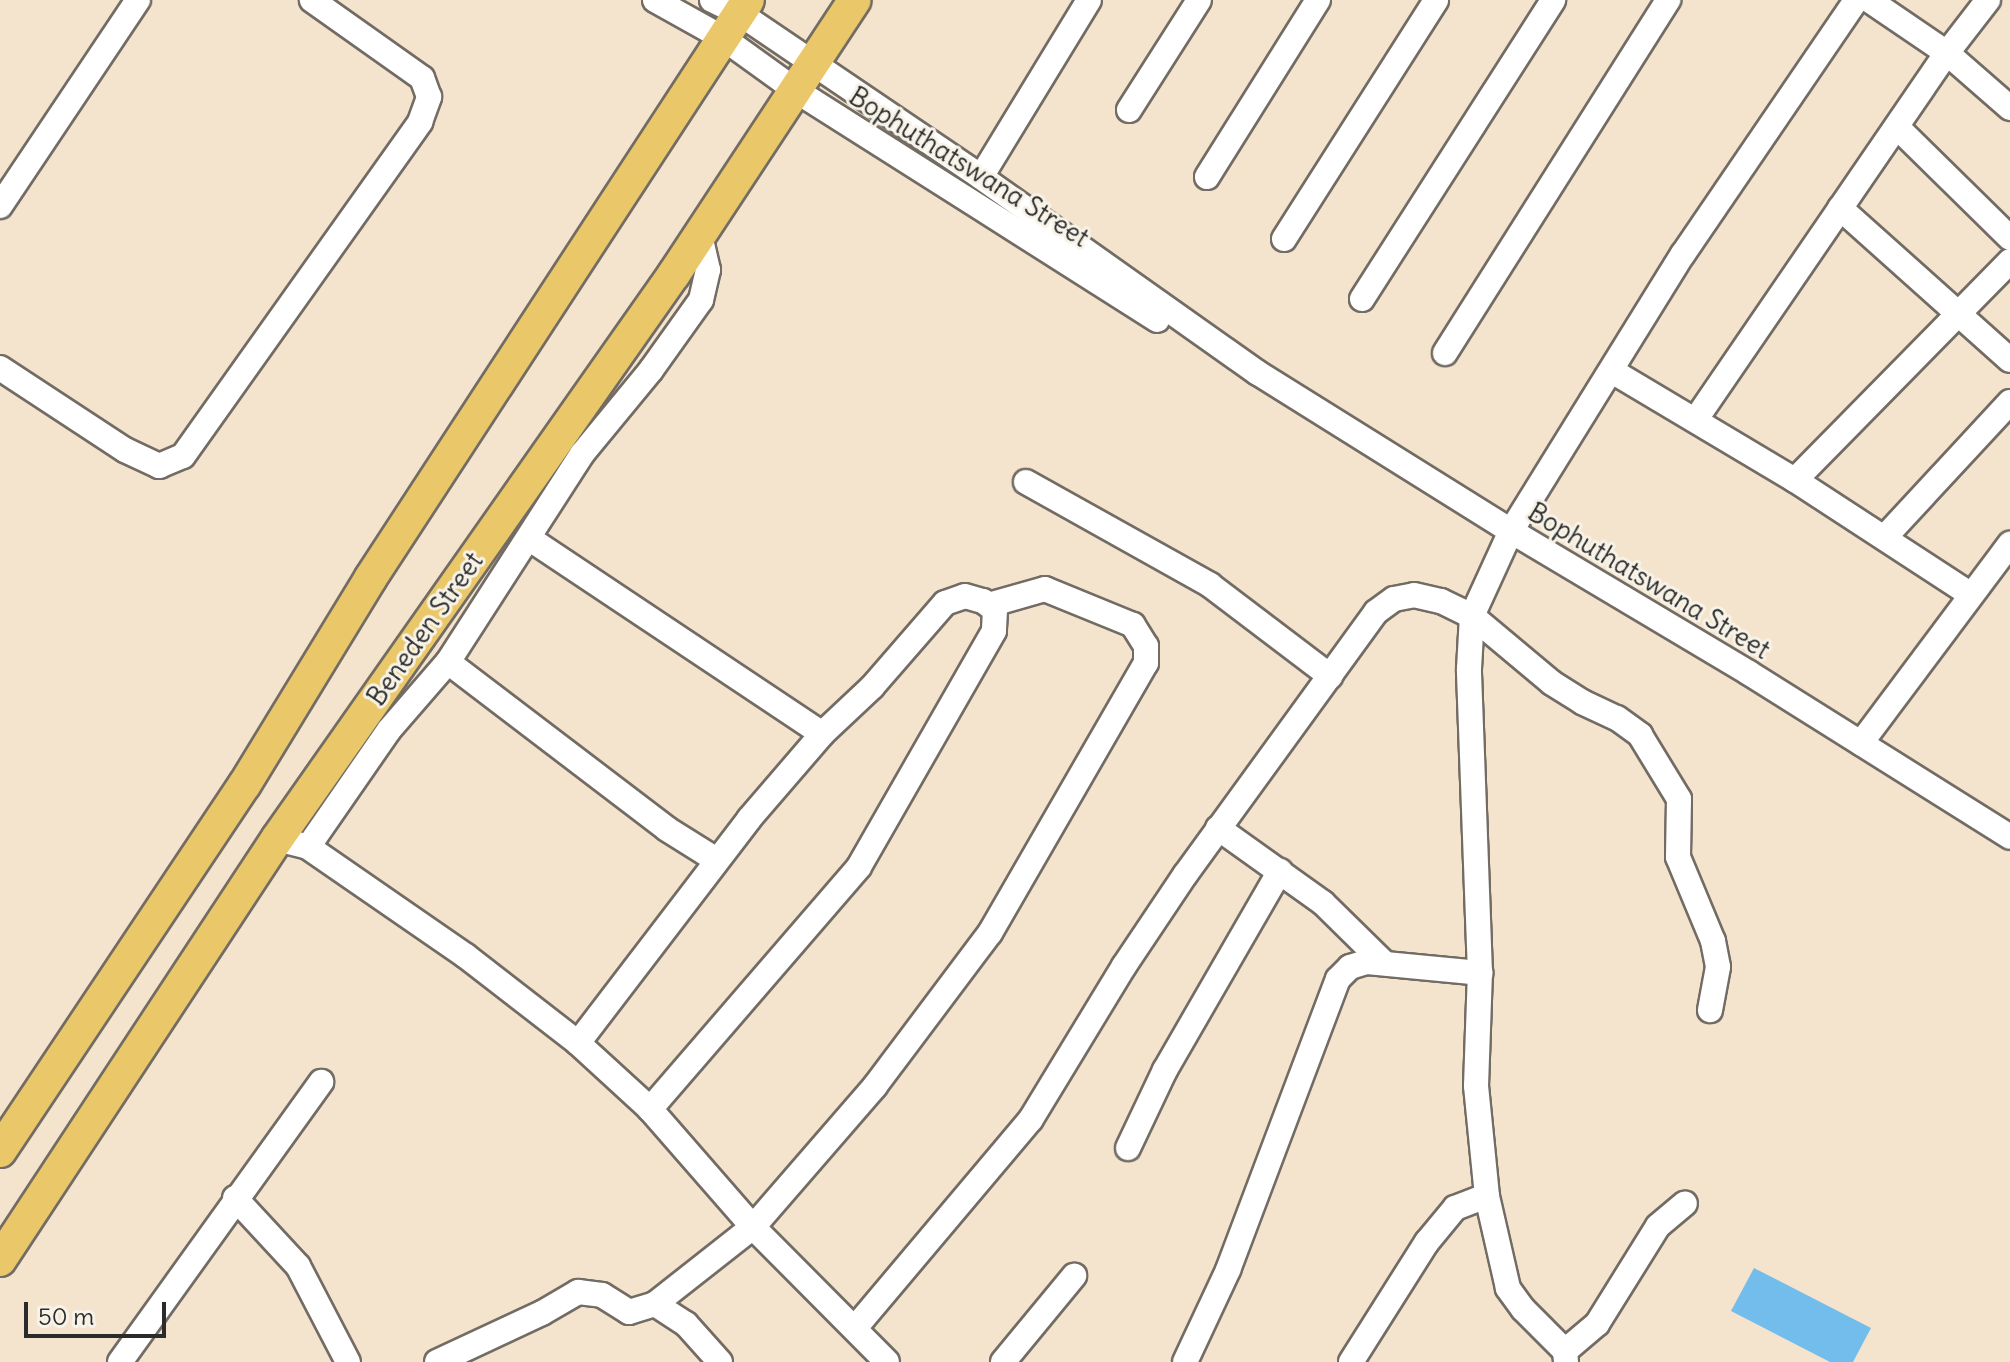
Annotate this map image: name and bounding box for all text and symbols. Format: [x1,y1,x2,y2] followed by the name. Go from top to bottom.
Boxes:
[843,81,1095,253] street label: Bophuthatswana Street
[1522,496,1776,666] street label: Bophuthatswana Street
[361,546,489,712] street label: Beneden Street
[28,1286,170,1336] scale bar
[38,1301,94,1331] text: 50 m

